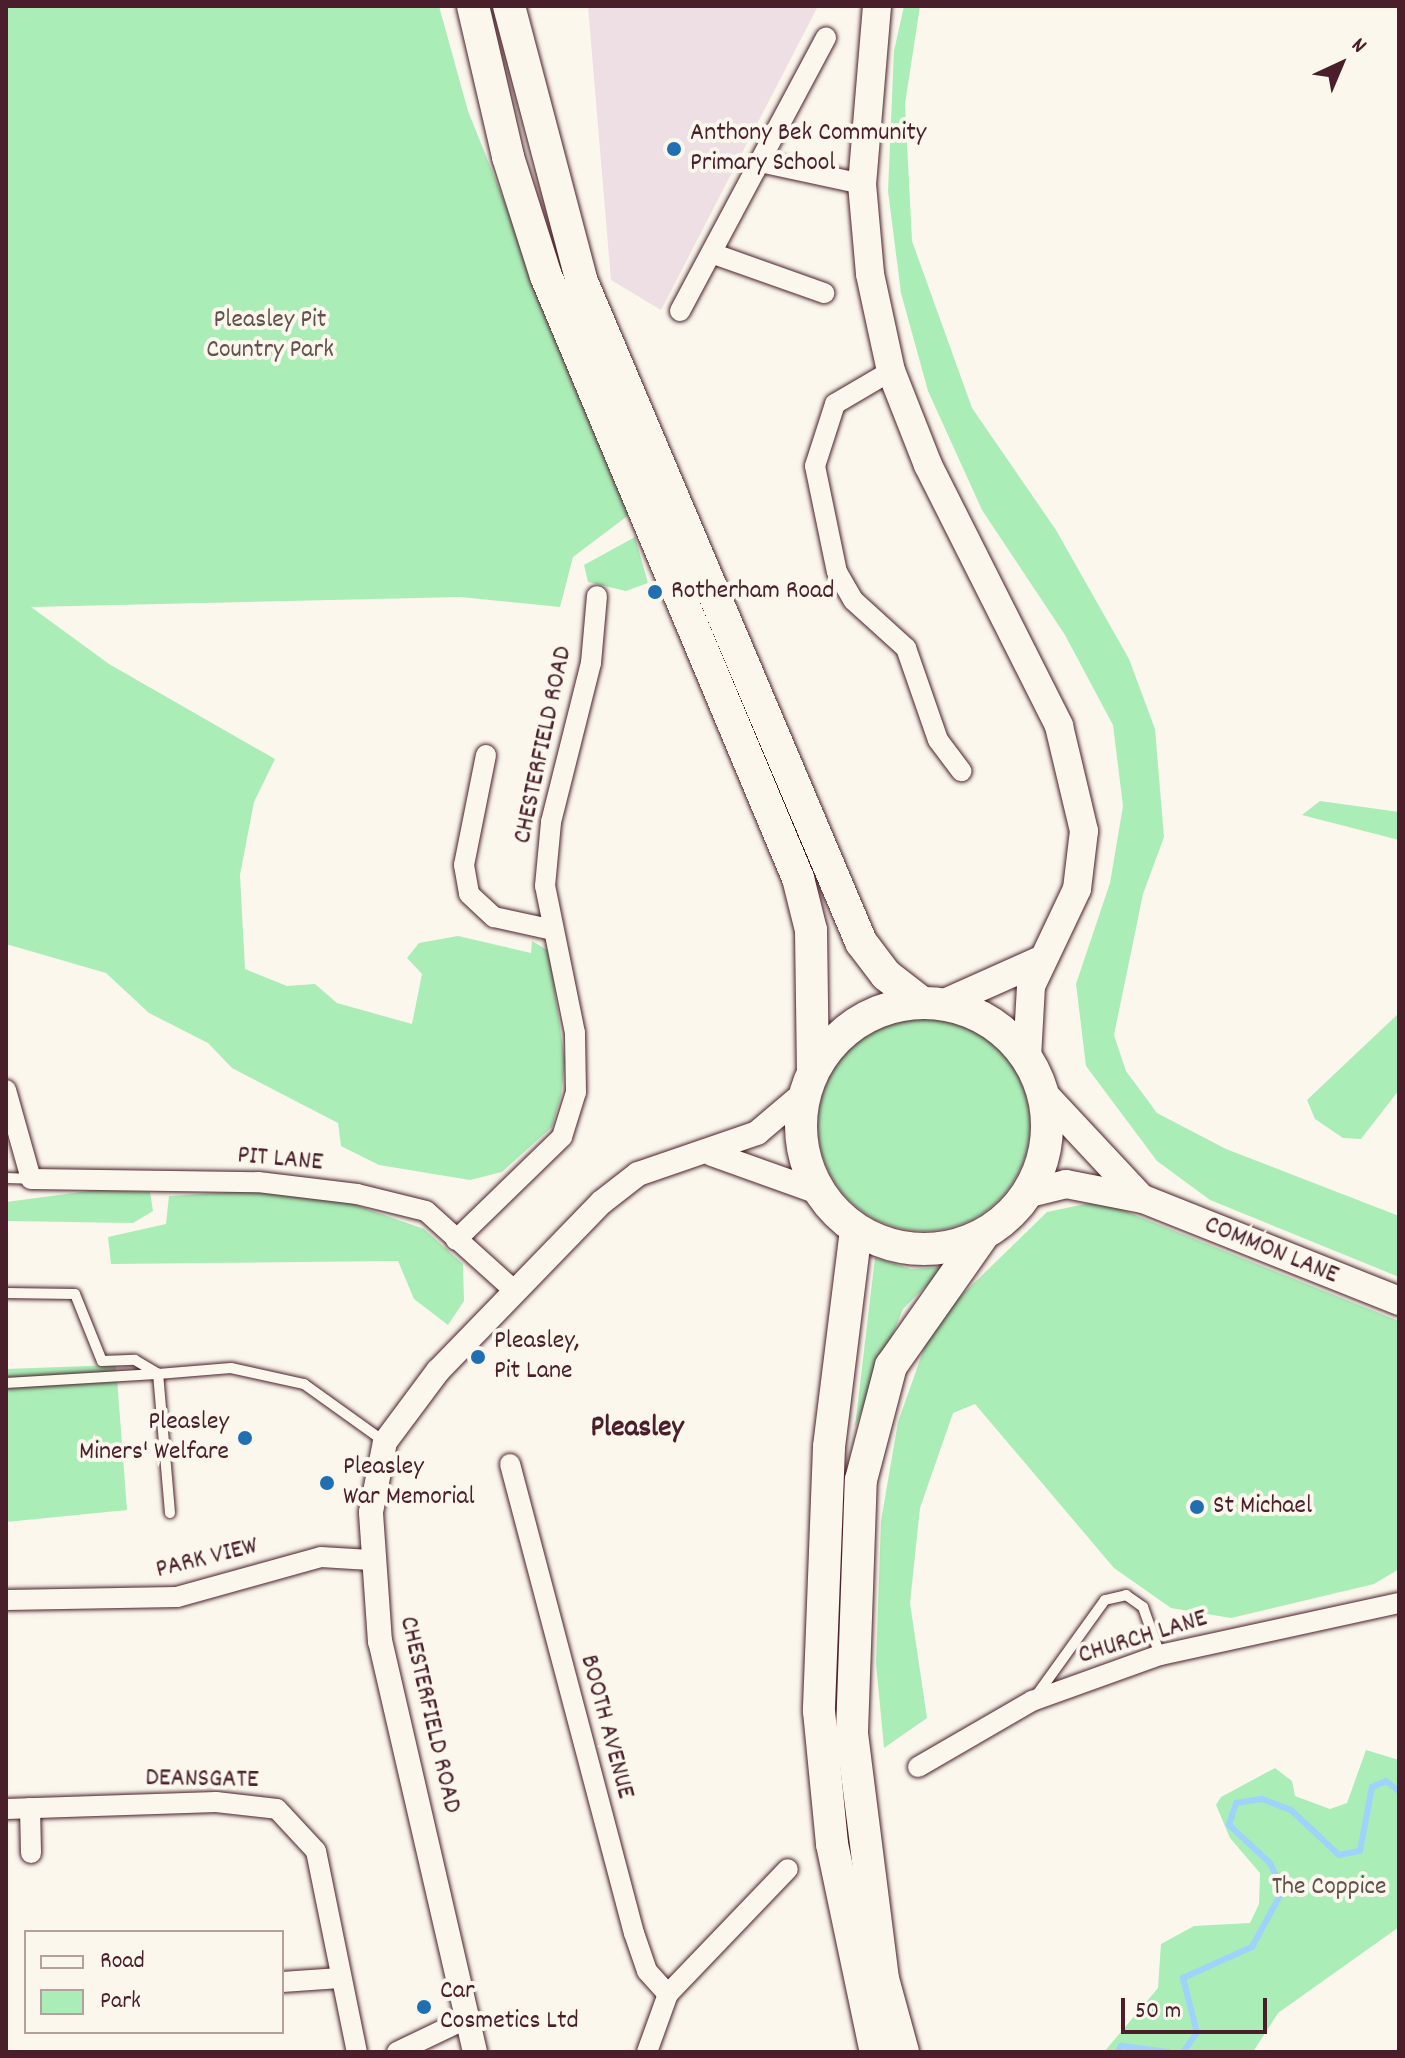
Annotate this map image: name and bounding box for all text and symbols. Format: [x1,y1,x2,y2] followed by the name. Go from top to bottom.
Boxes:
[1301,24,1381,104] north arrow
[1343,31,1373,61] text: N
[690,118,926,180] place label: Anthony Bek Community Primary School
[665,140,683,158] marker: Anthony Bek Community Primary School
[206,305,334,366] park label: Pleasley Pit Country Park
[671,576,834,608] place label: Rotherham Road
[646,583,664,601] marker: Rotherham Road
[508,643,580,847] street label: CHESTERFIELD ROAD
[236,1141,324,1179] street label: PIT LANE
[1200,1210,1342,1292] street label: COMMON LANE
[494,1326,580,1388] place label: Pleasley, Pit Lane
[469,1348,487,1366] marker: Pleasley, Pit Lane
[79,1407,229,1468] place label: Pleasley Miners' Welfare
[590,1412,684,1448] district label: Pleasley
[236,1429,254,1447] marker: Pleasley Miners' Welfare
[343,1452,475,1514] place label: Pleasley War Memorial
[318,1474,336,1492] marker: Pleasley War Memorial
[1213,1491,1312,1523] place label: St Michael
[1188,1498,1206,1516] marker: St Michael
[153,1531,261,1587] street label: PARK VIEW
[1075,1604,1211,1672] street label: CHURCH LANE
[391,1614,467,1816] street label: CHESTERFIELD ROAD
[572,1652,640,1802] street label: BOOTH AVENUE
[145,1763,259,1797] street label: DEANSGATE
[1272,1872,1386,1904] park label: The Coppice
[24,1930,284,2034] legend
[100,1945,145,1979] text: Road
[440,1976,579,2038] place label: Car Cosmetics Ltd
[1125,1982,1271,2032] scale bar
[100,1985,141,2019] text: Park
[1135,1995,1181,2029] text: 50 m
[415,1998,433,2016] marker: Car Cosmetics Ltd

